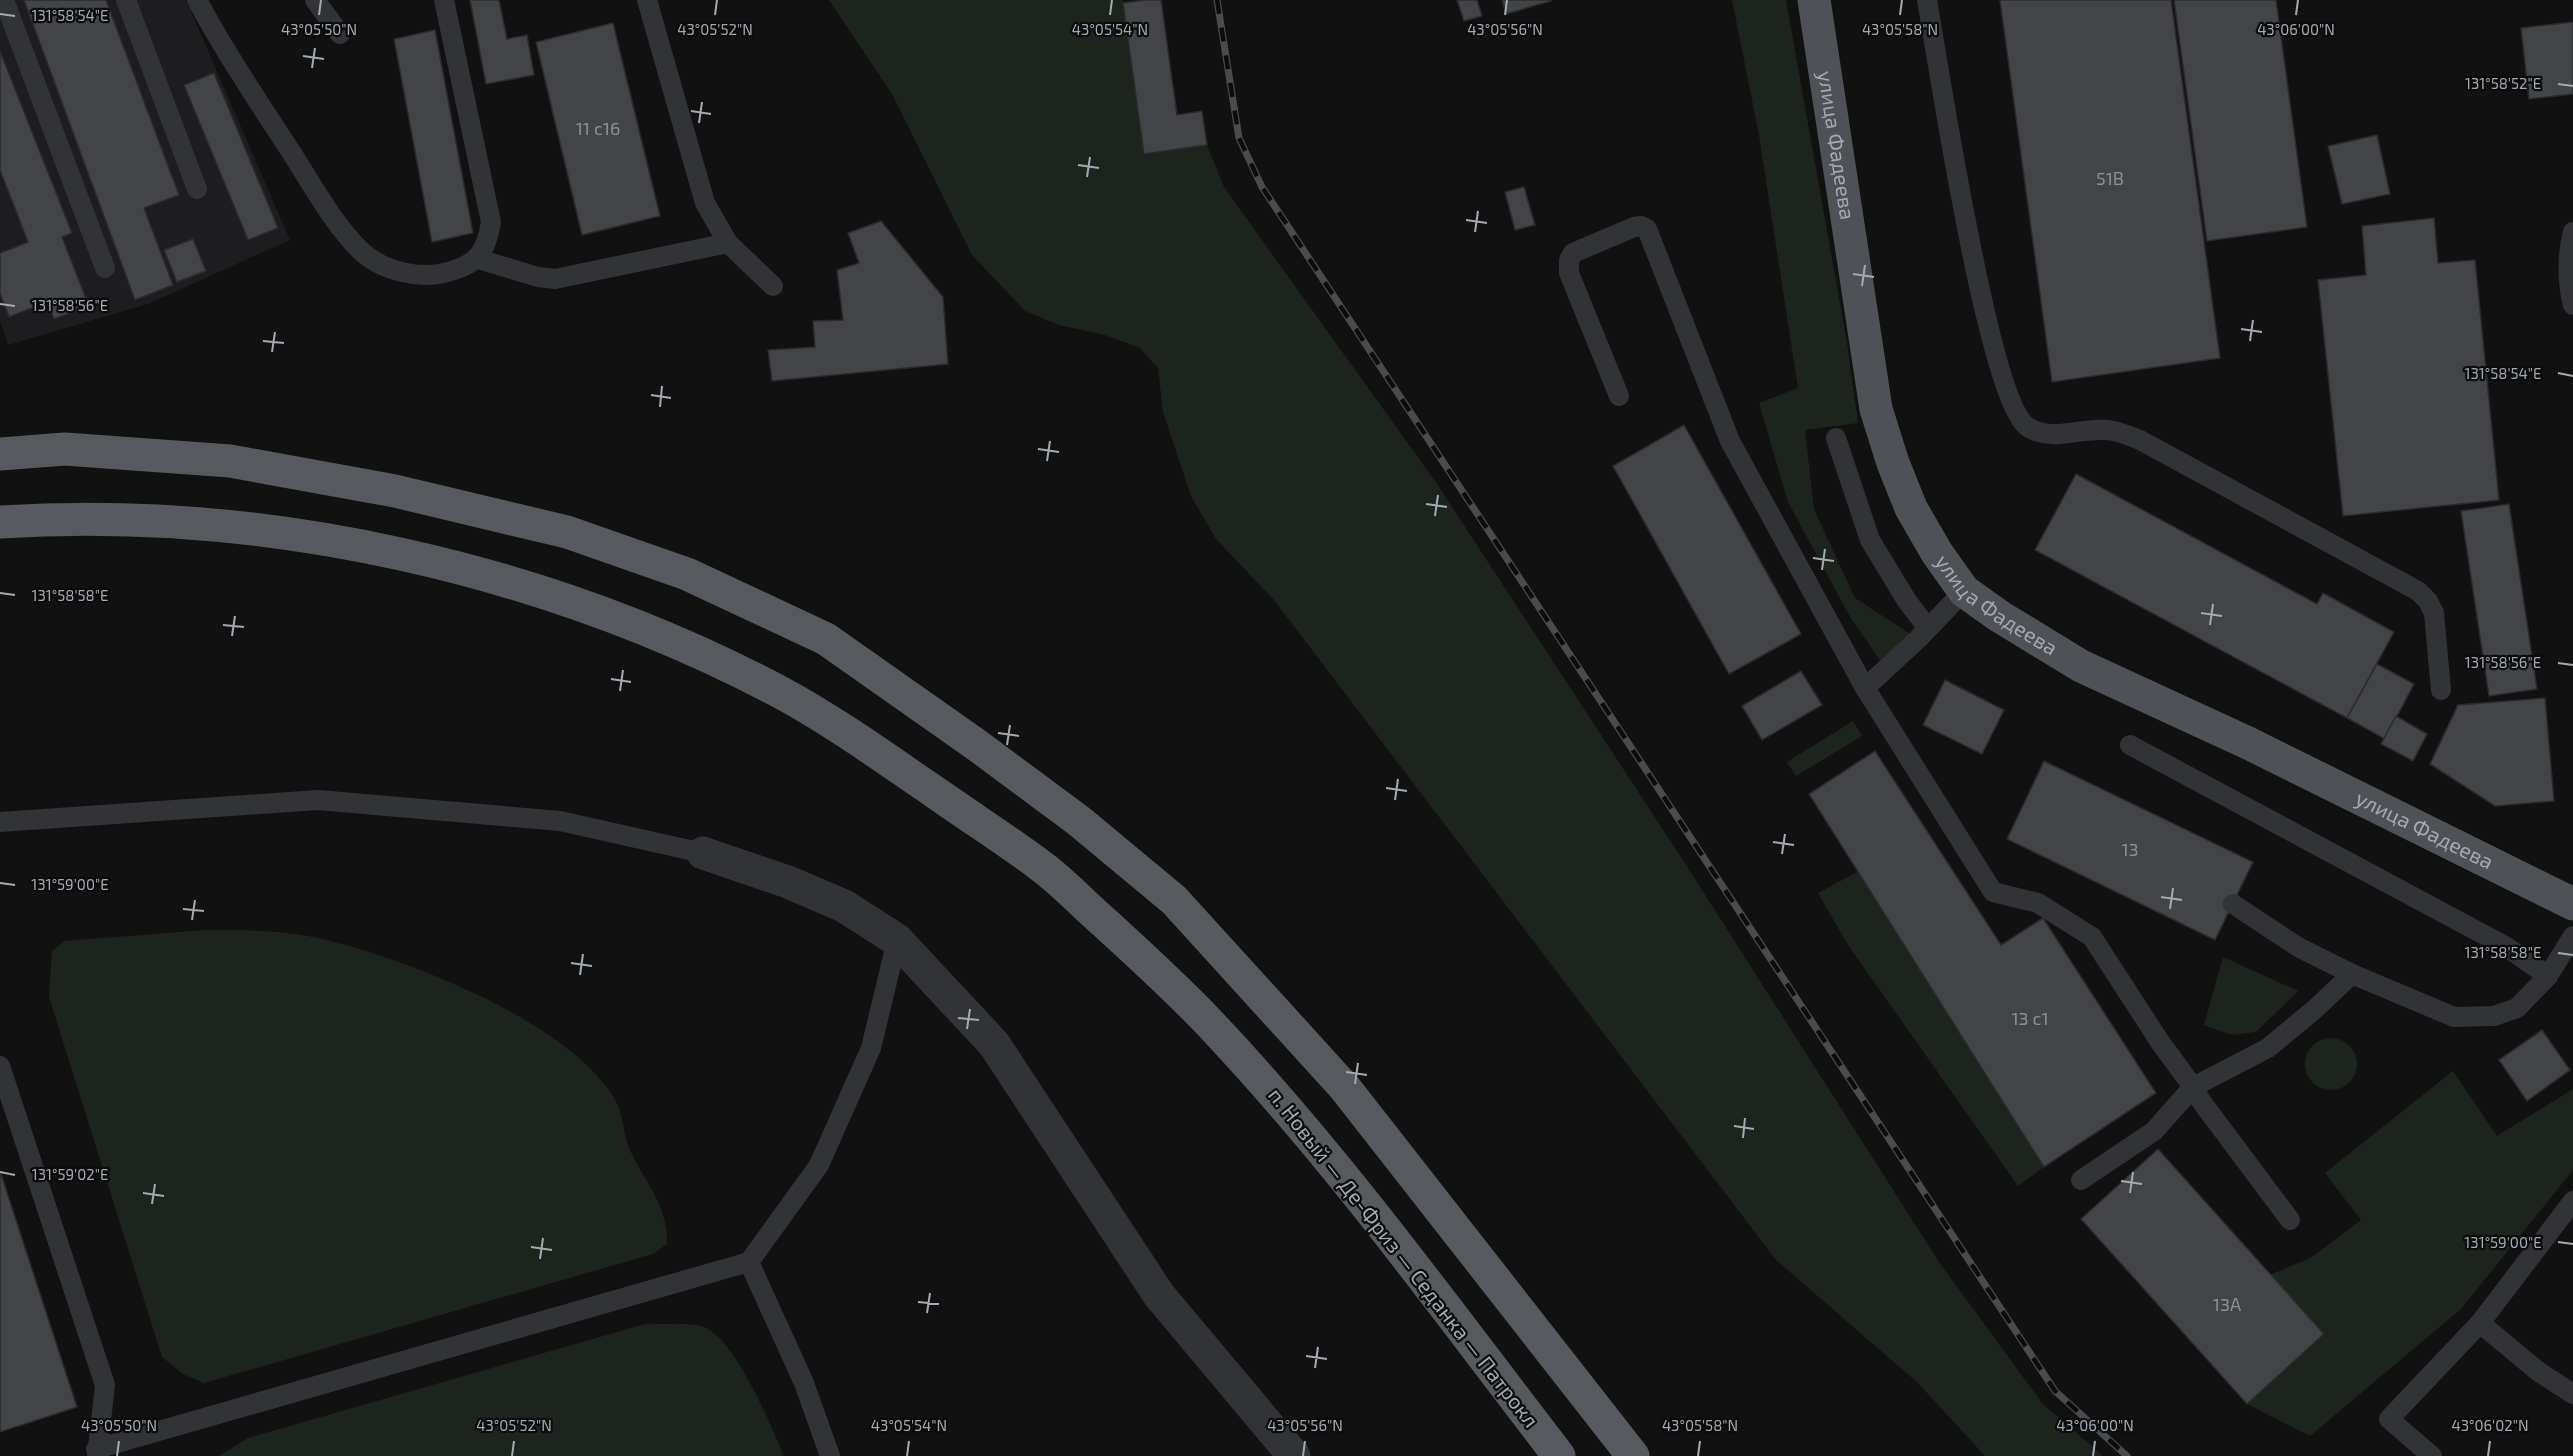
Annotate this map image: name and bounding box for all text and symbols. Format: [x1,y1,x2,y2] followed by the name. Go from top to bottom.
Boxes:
[32,6,108,24] text: 131°58'54"E
[281,20,357,38] text: 43°05'50"N
[677,20,753,38] text: 43°05'52"N
[1072,20,1148,38] text: 43°05'54"N
[1467,20,1543,38] text: 43°05'56"N
[1862,20,1938,38] text: 43°05'58"N
[2257,20,2335,38] text: 43°06'00"N
[1813,69,1861,221] street label: улица Фадеева
[2465,74,2541,92] text: 131°58'52"E
[576,117,620,139] house number: 11 с16
[2096,167,2124,189] house number: 51В
[32,296,108,314] text: 131°58'56"E
[2465,364,2541,382] text: 131°58'54"E
[1930,549,2063,660] street label: улица Фадеева
[32,586,108,604] text: 131°58'58"E
[2465,653,2541,671] text: 131°58'56"E
[2352,784,2498,874] street label: улица Фадеева
[2121,838,2139,860] house number: 13
[31,875,109,893] text: 131°59'00"E
[2465,943,2541,961] text: 131°58'58"E
[2011,1007,2049,1029] house number: 13 с1
[1264,1082,1545,1432] street label: п. Новый — Де-Фриз — Седанка — Патрокл
[32,1165,108,1183] text: 131°59'02"E
[2464,1233,2542,1251] text: 131°59'00"E
[2213,1293,2242,1315] house number: 13А
[81,1416,157,1434] text: 43°05'50"N
[476,1416,552,1434] text: 43°05'52"N
[871,1416,947,1434] text: 43°05'54"N
[1267,1416,1343,1434] text: 43°05'56"N
[1662,1416,1738,1434] text: 43°05'58"N
[2056,1416,2134,1434] text: 43°06'00"N
[2451,1416,2529,1434] text: 43°06'02"N

